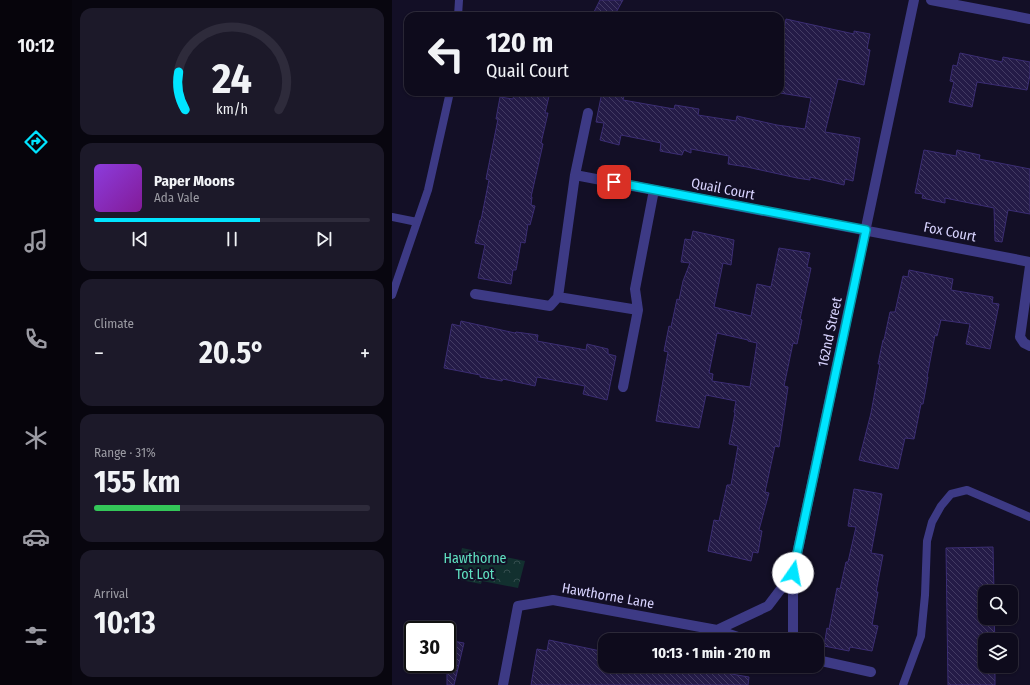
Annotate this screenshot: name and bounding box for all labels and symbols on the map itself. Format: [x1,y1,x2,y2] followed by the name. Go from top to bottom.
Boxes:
[597,165,631,199] pin
[690,175,757,204] street label: Quail Court
[922,219,978,246] street label: Fox Court
[814,295,846,369] street label: 162nd Street
[444,550,507,583] park label: Hawthorne Tot Lot
[772,552,814,594] position arrow
[560,580,656,613] street label: Hawthorne Lane
[404,621,456,673] speed limit sign: 30

